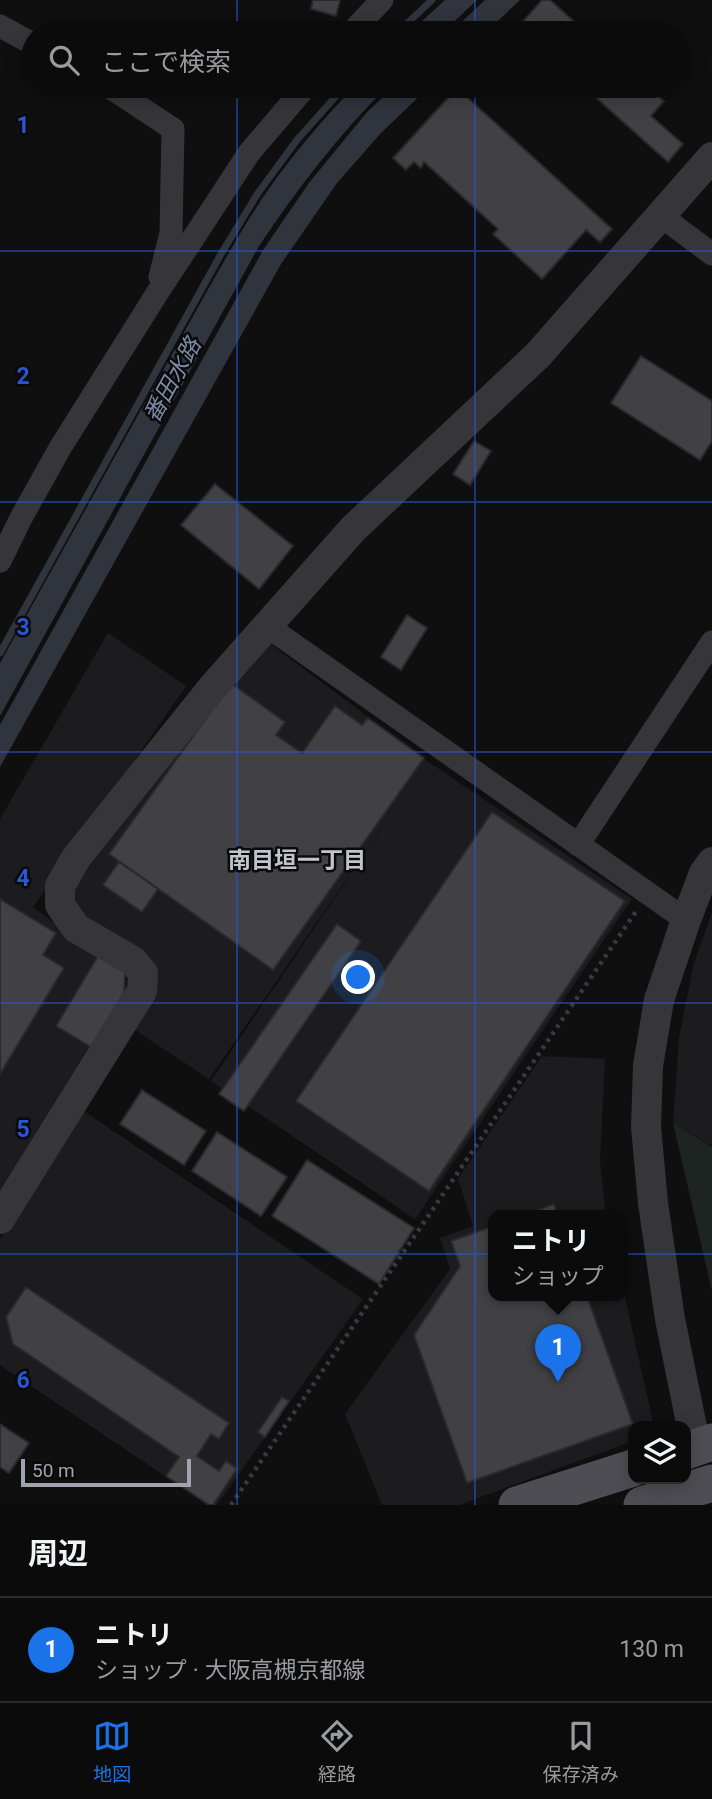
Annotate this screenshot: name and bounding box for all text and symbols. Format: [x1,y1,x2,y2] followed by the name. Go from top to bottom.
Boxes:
[21,21,691,98] search box
[45,41,83,79] icon: search
[101,47,231,77] text: ここで検索
[16,112,30,139] text: 1
[138,332,208,427] water label: 番田水路
[16,363,30,390] text: 2
[16,614,30,641] text: 3
[228,847,366,874] district label: 南目垣一丁目
[16,865,30,892] text: 4
[341,960,375,994] your location
[16,1116,30,1143] text: 5
[488,1210,628,1301] popup
[512,1226,590,1256] text: ニトリ
[512,1263,604,1290] text: ショップ
[535,1324,581,1382] pin: 1
[16,1367,30,1394] text: 6
[628,1421,691,1484] map controls
[628,1421,691,1484] button: layers
[21,1456,191,1488] scale bar
[32,1459,75,1482] text: 50 m
[28,1536,88,1571] text: 周辺
[95,1620,173,1650] text: ニトリ
[44,1636,58,1663] text: 1
[619,1636,684,1663] text: 130 m
[95,1657,365,1684] text: ショップ · 大阪高槻京都線
[93,1717,131,1786] tab: 地図
[318,1717,356,1786] tab: 経路
[543,1717,619,1786] tab: 保存済み

